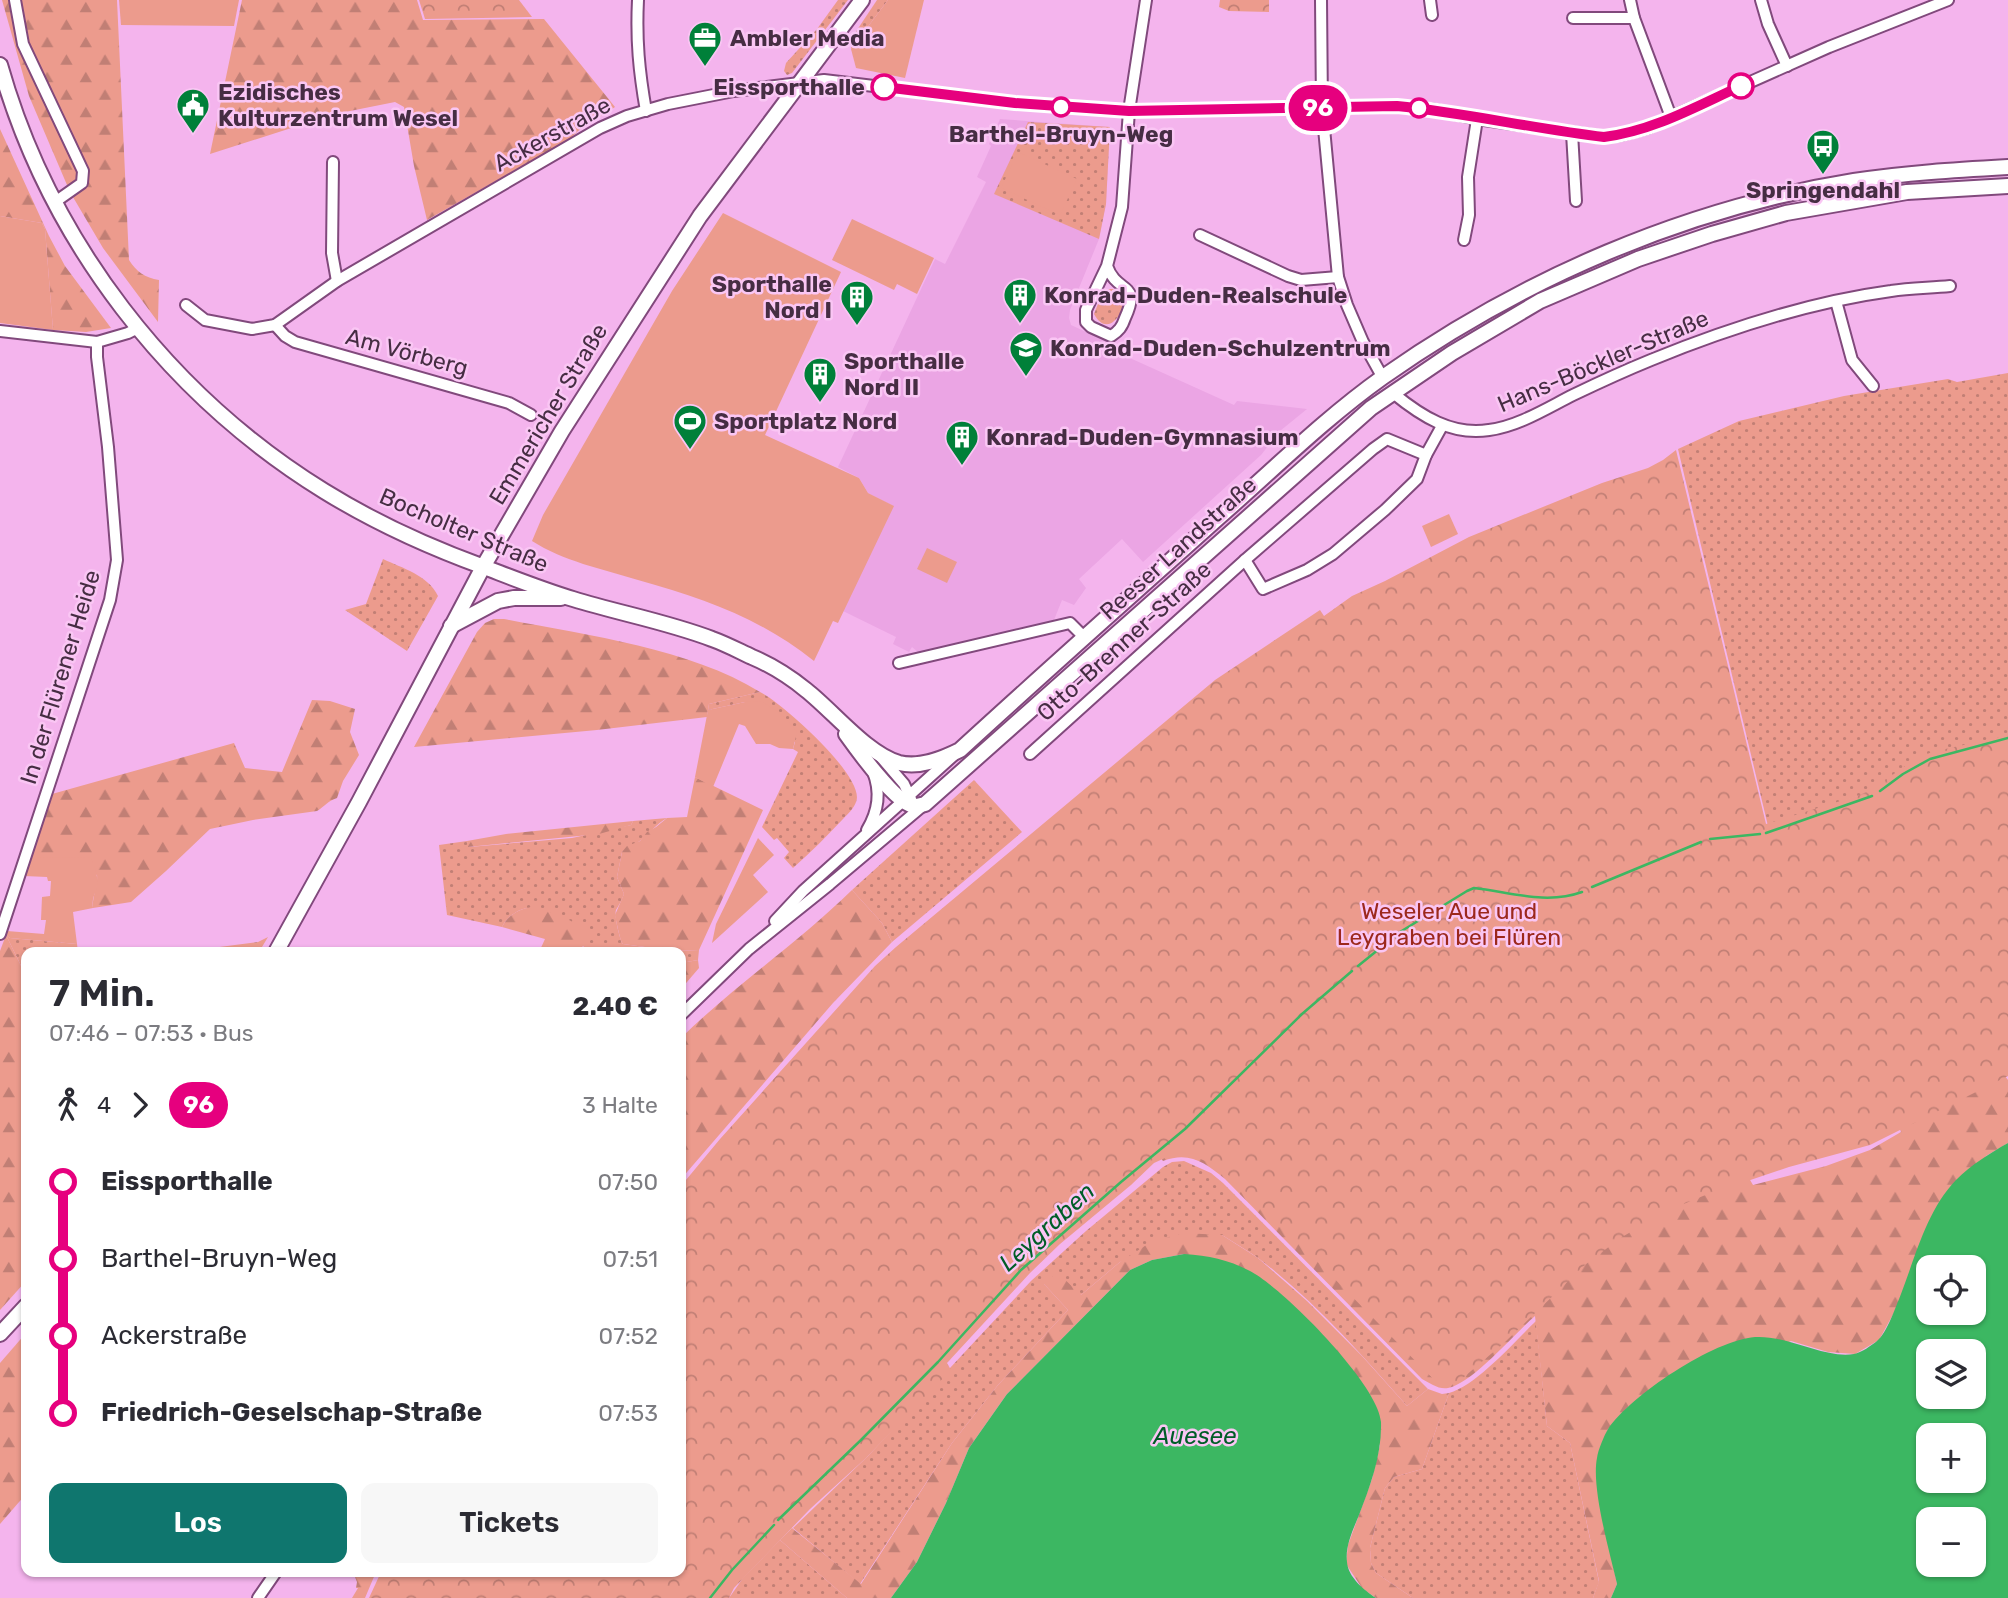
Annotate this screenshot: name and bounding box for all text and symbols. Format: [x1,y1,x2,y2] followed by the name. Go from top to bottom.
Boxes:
[686,19,724,68] office icon: Ambler Media
[730,24,885,52] place label: Ambler Media
[713,73,865,101] place label: Eissporthalle
[1728,73,1754,99] unlabelled marker
[871,74,897,100] marker: Eissporthalle
[218,78,458,132] place label: Ezidisches Kulturzentrum Wesel
[1286,85,1350,131] line badge: 96
[174,86,212,135] public building icon: Ezidisches Kulturzentrum Wesel
[489,90,615,178] street label: Ackerstraße
[1303,94,1333,122] text: 96
[1051,97,1071,117] marker: Barthel-Bruyn-Weg
[1409,98,1429,118] unlabelled marker
[949,120,1173,148] place label: Barthel-Bruyn-Weg
[1804,127,1842,176] bus stop icon: Springendahl
[1746,176,1900,204] place label: Springendahl
[712,270,832,324] place label: Sporthalle Nord I
[1001,276,1039,325] building icon: Konrad-Duden-Realschule
[838,278,876,327] building icon: Sporthalle Nord I
[1044,281,1348,309] place label: Konrad-Duden-Realschule
[1493,304,1713,418] street label: Hans-Böckler-Straße
[483,318,613,510] street label: Emmericher Straße
[343,322,471,382] street label: Am Vörberg
[1007,329,1045,378] school or university icon: Konrad-Duden-Schulzentrum
[1050,334,1391,362] place label: Konrad-Duden-Schulzentrum
[844,347,964,401] place label: Sporthalle Nord II
[801,355,839,404] building icon: Sporthalle Nord II
[671,402,709,451] sports icon: Sportplatz Nord
[714,407,897,435] place label: Sportplatz Nord
[943,418,981,467] building icon: Konrad-Duden-Gymnasium
[986,423,1299,451] place label: Konrad-Duden-Gymnasium
[1094,470,1262,626] street label: Reeser Landstraße
[375,482,553,578] street label: Bocholter Straße
[1031,555,1217,727] street label: Otto-Brenner-Straße
[14,566,106,788] street label: In der Flürener Heide
[1337,897,1561,951] park label: Weseler Aue und Leygraben bei Flüren
[49,970,155,1016] text: 7 Min.
[573,991,658,1022] text: 2.40 €
[49,1019,254,1047] text: 07:46 – 07:53 · Bus
[49,1086,87,1124] icon: walk
[121,1086,159,1124] icon: forward
[97,1091,111,1119] text: 4
[183,1091,214,1119] text: 96
[582,1091,658,1119] text: 3 Halte
[101,1166,273,1197] text: Eissporthalle
[597,1168,658,1196] text: 07:50
[994,1177,1100,1277] water label: Leygraben
[101,1243,337,1274] text: Barthel-Bruyn-Weg
[603,1245,658,1273] text: 07:51
[1916,1255,1986,1577] map controls
[1916,1255,1986,1325] button: locate
[101,1320,247,1351] text: Ackerstraße
[599,1322,658,1350] text: 07:52
[1916,1339,1986,1409] button: layers
[101,1397,482,1428] text: Friedrich-Geselschap-Straße
[598,1399,658,1427] text: 07:53
[1152,1422,1236,1450] water label: Auesee
[1916,1423,1986,1493] button: +
[49,1483,347,1563] button: Los
[361,1483,658,1563] button: Tickets
[1916,1507,1986,1577] button: −

